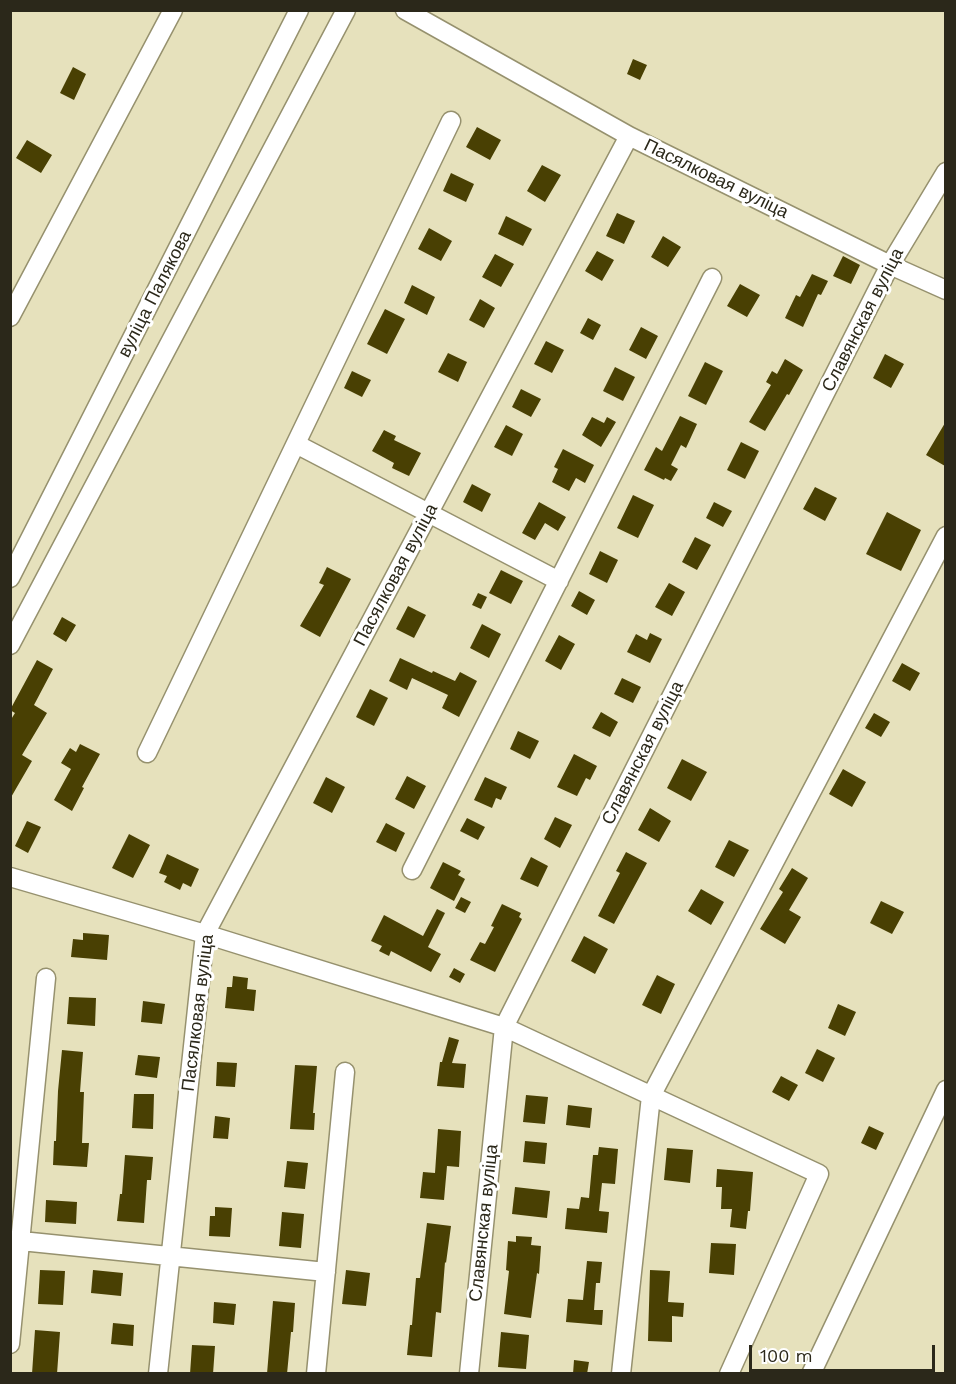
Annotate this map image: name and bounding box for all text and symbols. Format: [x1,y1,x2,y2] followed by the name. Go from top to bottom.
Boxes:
[640,135,792,223] street label: Пасялковая вуліца
[114,227,196,361] street label: вуліца Палякова
[817,245,909,395] street label: Славянская вуліца
[349,500,443,650] street label: Пасялковая вуліца
[597,678,689,828] street label: Славянская вуліца
[178,933,218,1093] street label: Пасялковая вуліца
[465,1143,503,1303] street label: Славянская вуліца
[752,1333,938,1371] scale bar
[760,1345,813,1366] text: 100 m

